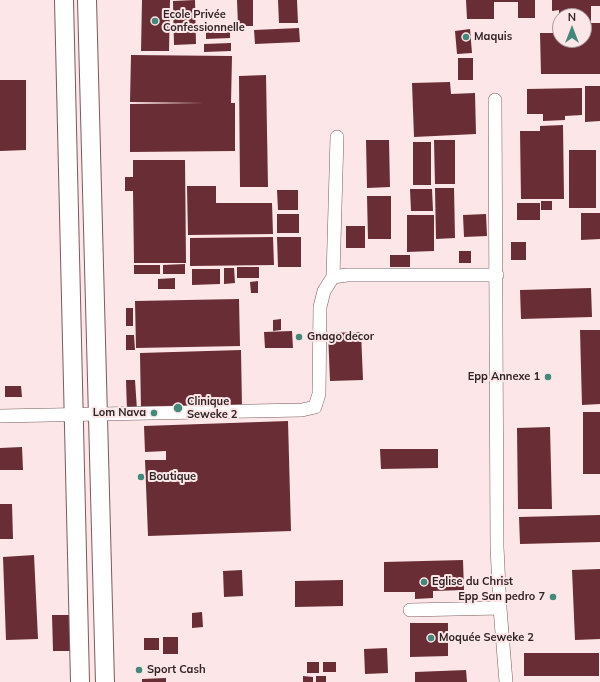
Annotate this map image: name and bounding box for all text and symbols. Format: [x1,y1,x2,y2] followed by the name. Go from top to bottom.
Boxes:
[163,8,245,34] place label: Ecole Privée Confessionnelle
[552,8,592,48] north arrow
[568,10,576,24] text: N
[150,16,160,26] marker: Ecole Privée Confessionnelle
[474,30,512,44] place label: Maquis
[461,32,471,42] marker: Maquis
[307,330,374,344] place label: Gnago decor
[294,332,304,342] marker: Gnago decor
[468,370,540,384] place label: Epp Annexe 1
[543,372,553,382] marker: Epp Annexe 1
[187,395,237,421] place label: Clinique Seweke 2
[172,402,184,414] marker: Clinique Seweke 2
[93,406,146,420] place label: Lom Nava
[149,408,159,418] marker: Lom Nava
[149,470,196,484] place label: Boutique
[136,472,146,482] marker: Boutique
[432,575,513,589] place label: Eglise du Christ
[419,577,429,587] marker: Eglise du Christ
[458,590,545,604] place label: Epp San pedro 7
[548,592,558,602] marker: Epp San pedro 7
[439,631,534,645] place label: Moquée Seweke 2
[426,633,436,643] marker: Moquée Seweke 2
[147,663,206,677] place label: Sport Cash
[134,665,144,675] marker: Sport Cash

